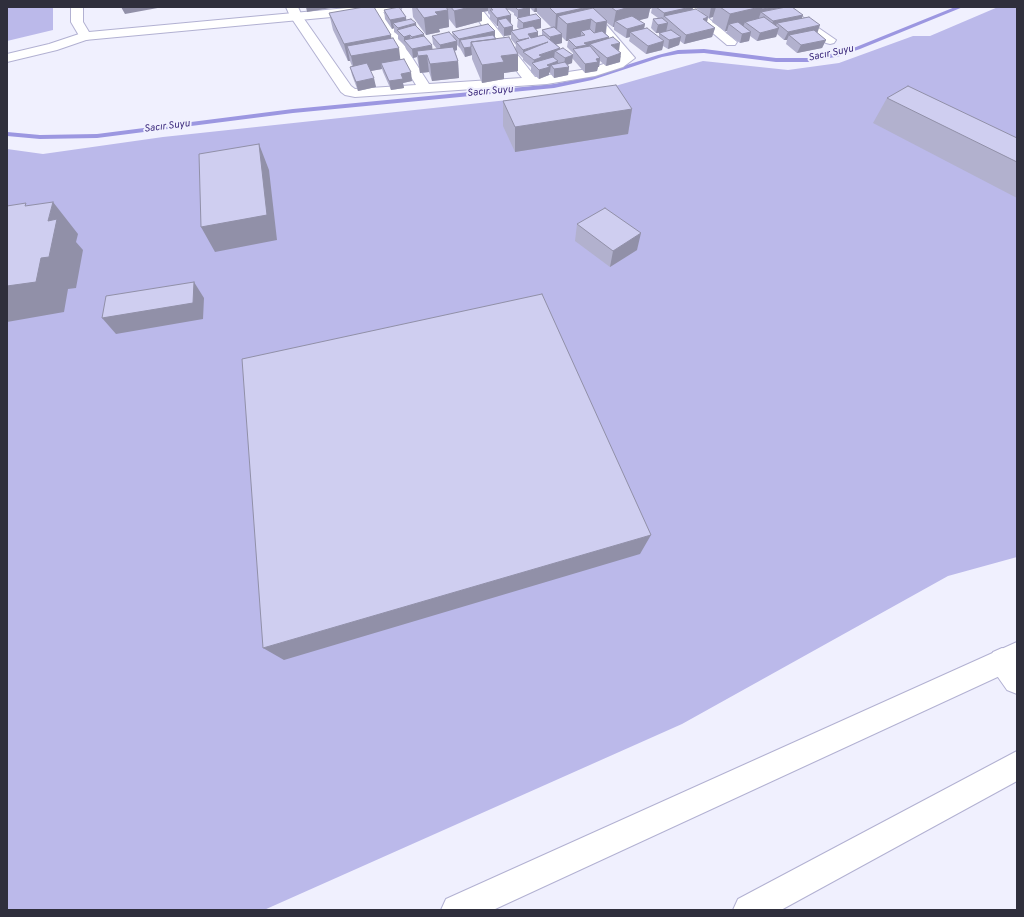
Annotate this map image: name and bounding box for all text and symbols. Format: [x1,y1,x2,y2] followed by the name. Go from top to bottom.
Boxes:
[807,43,855,65] water label: Sacır Suyu
[467,84,513,100] water label: Sacır Suyu
[143,118,191,136] water label: Sacır Suyu

